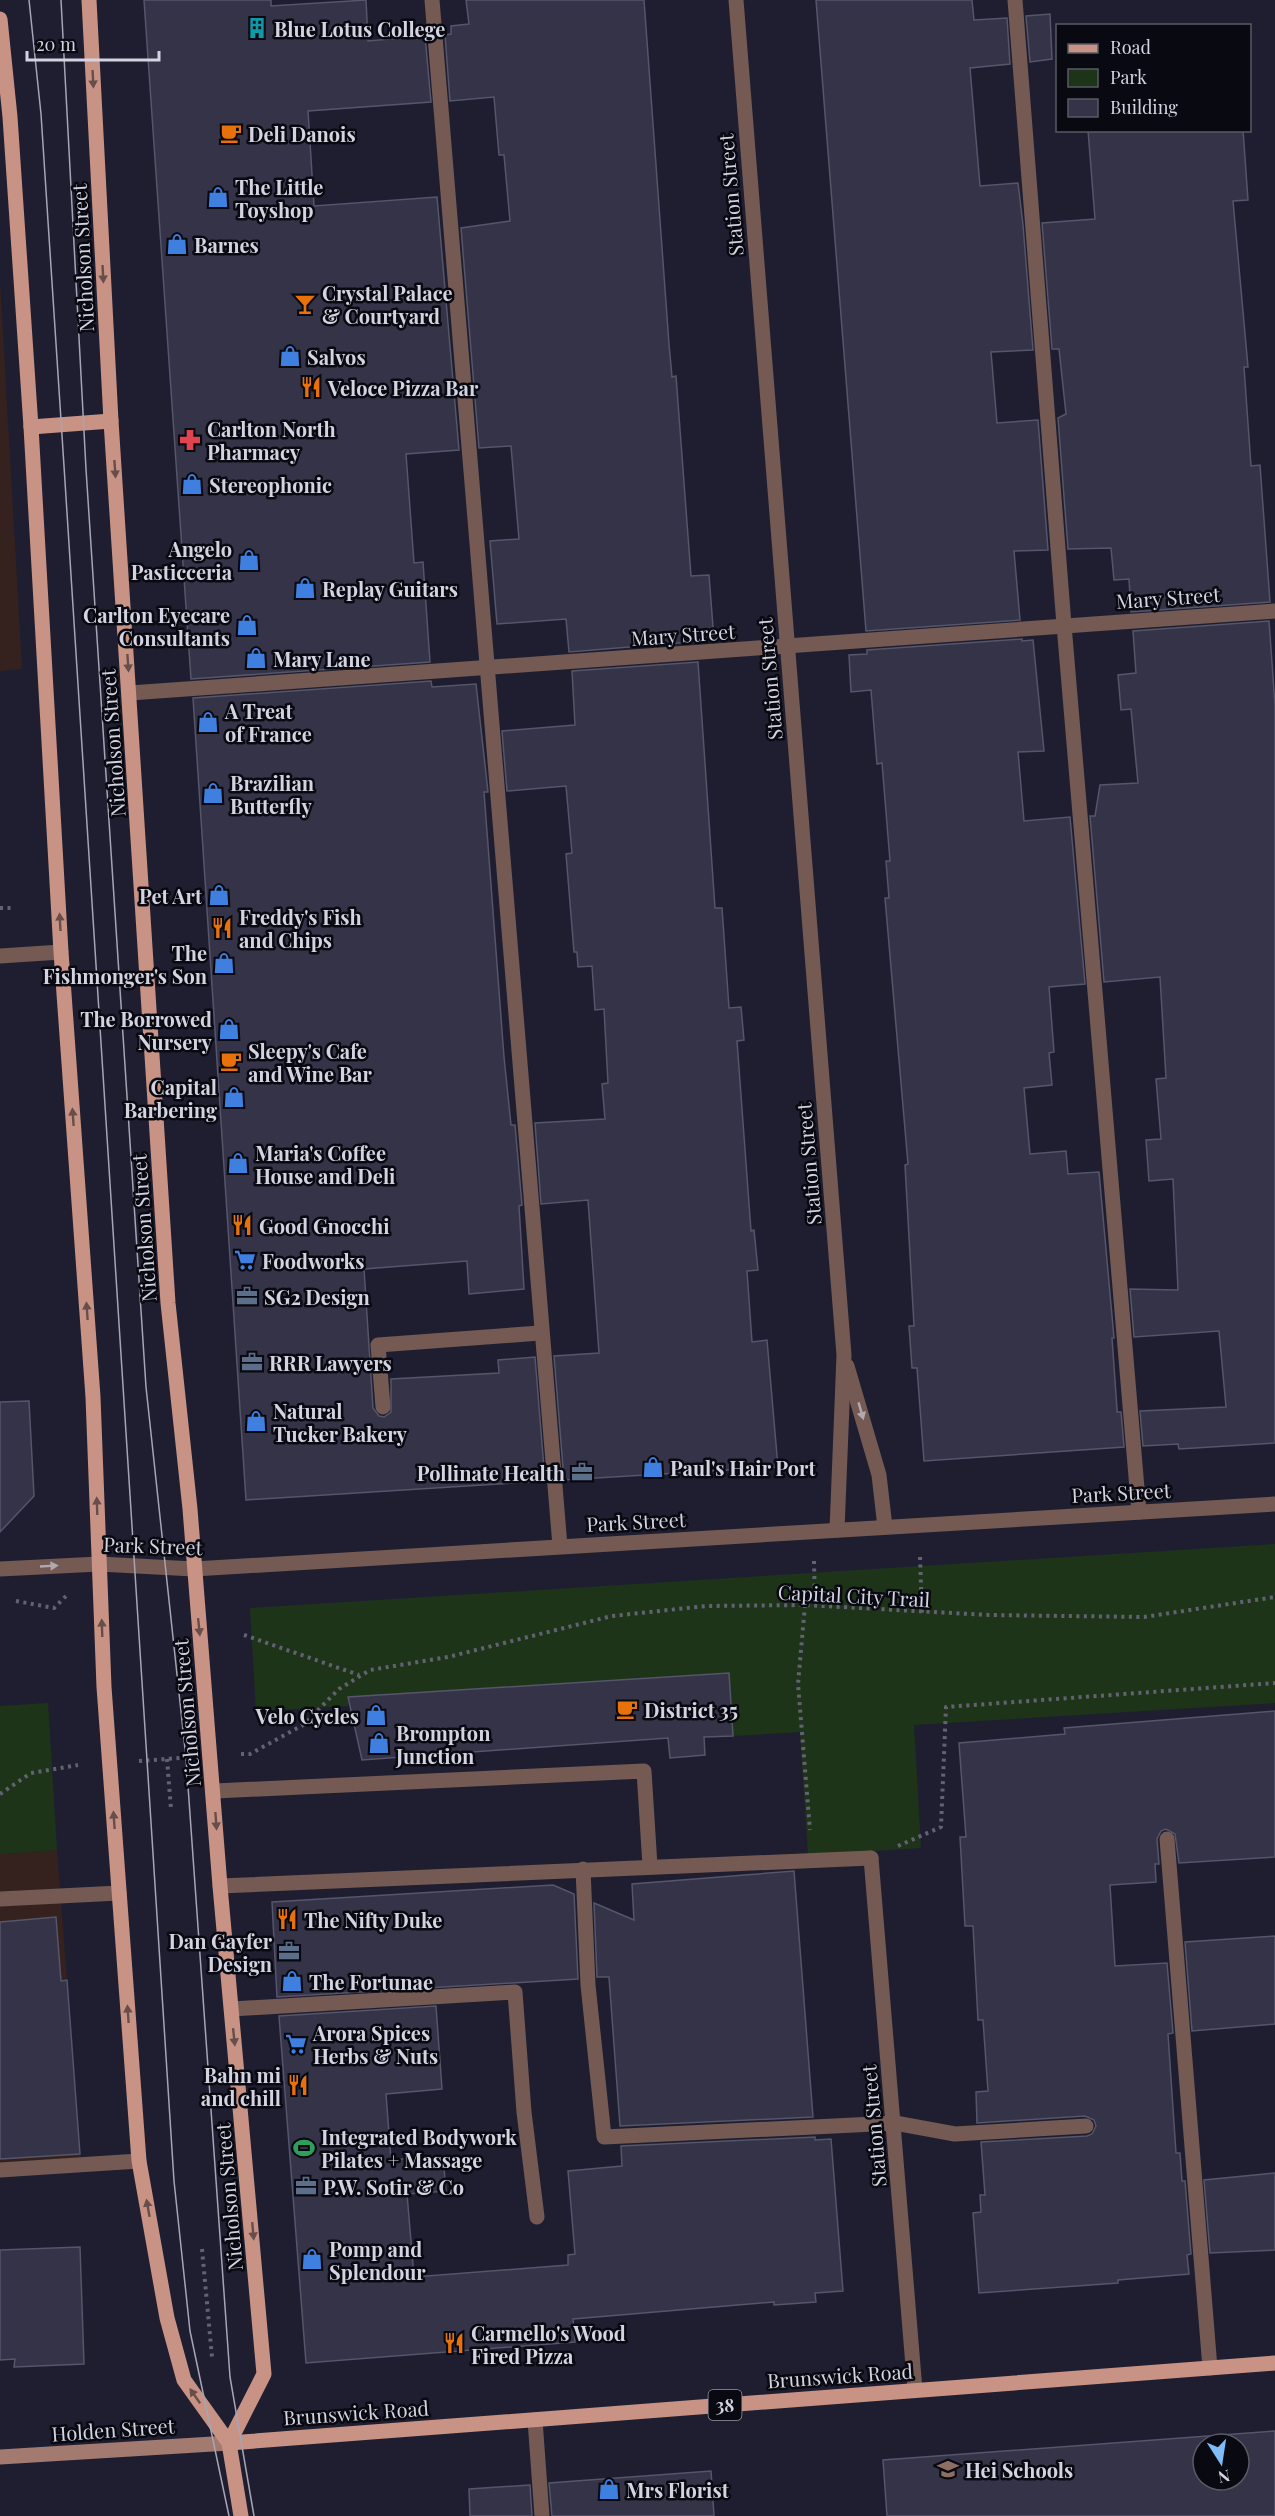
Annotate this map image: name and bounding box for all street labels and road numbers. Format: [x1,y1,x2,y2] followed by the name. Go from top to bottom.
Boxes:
[711,132,749,257] street label: Station Street
[65,182,99,333] street label: Nicholson Street
[1115,580,1222,614] street label: Mary Street
[750,616,788,741] street label: Station Street
[630,617,737,651] street label: Mary Street
[93,667,131,818] street label: Nicholson Street
[789,1101,827,1226] street label: Station Street
[124,1152,162,1303] street label: Nicholson Street
[1071,1476,1172,1508] street label: Park Street
[586,1505,687,1537] street label: Park Street
[103,1530,204,1560] street label: Park Street
[777,1578,931,1612] street label: Capital City Trail
[166,1637,206,1788] street label: Nicholson Street
[854,2063,892,2188] street label: Station Street
[208,2121,248,2272] street label: Nicholson Street
[766,2356,914,2394] street label: Brunswick Road
[708,2390,742,2420] road number: 38
[282,2393,430,2431] street label: Brunswick Road
[50,2411,176,2447] street label: Holden Street

